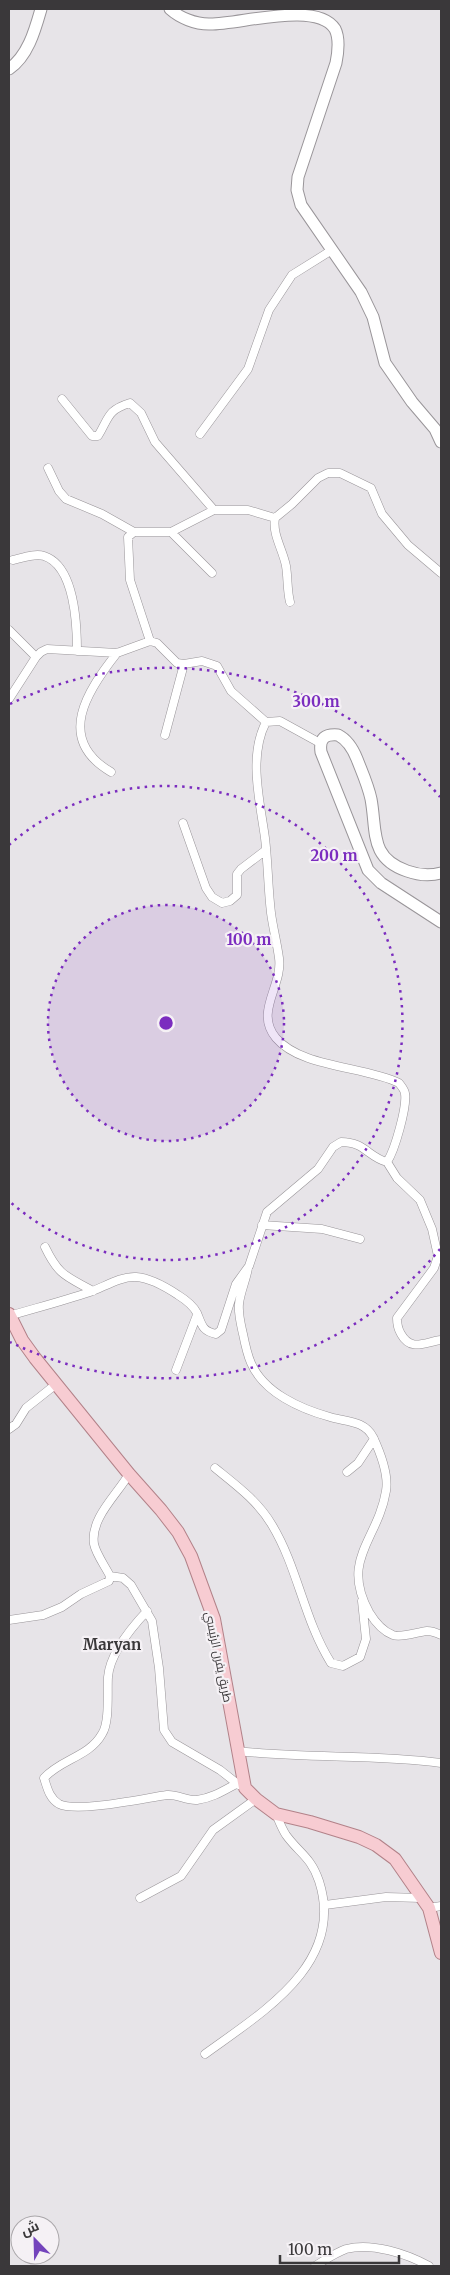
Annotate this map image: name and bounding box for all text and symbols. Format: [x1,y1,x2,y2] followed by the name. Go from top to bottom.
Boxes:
[292,692,340,711] text: 300 m
[310,846,358,865] text: 200 m
[227,930,271,949] text: 100 m
[157,1014,175,1032] centre of rings
[199,1610,236,1704] street label: طريق يفرن الرئيسي
[83,1635,141,1654] district label: Maryan
[10,2215,60,2265] north arrow
[18,2216,42,2240] text: ش
[280,2232,399,2264] scale bar
[288,2240,332,2259] text: 100 m

